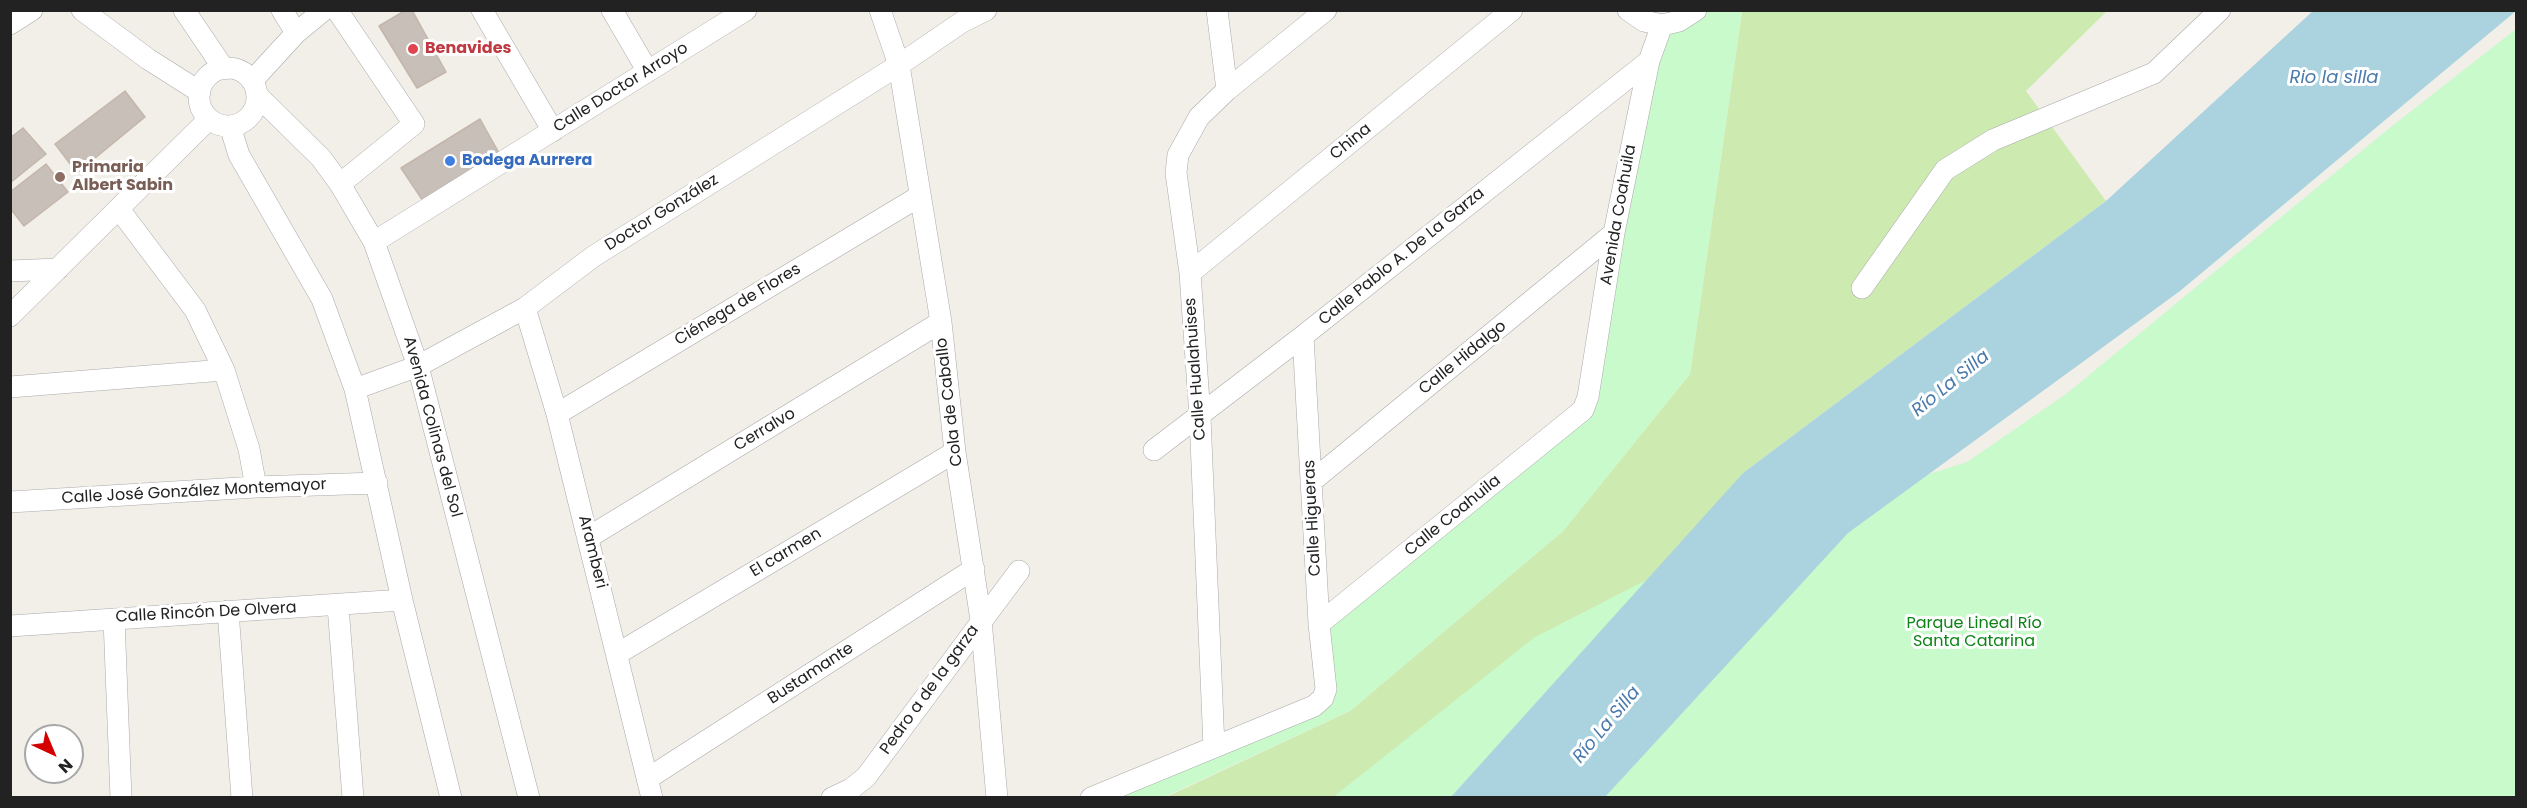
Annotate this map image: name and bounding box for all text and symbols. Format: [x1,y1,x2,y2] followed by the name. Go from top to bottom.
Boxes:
[425,39,511,59] place label: Benavides
[550,39,692,137] street label: Calle Doctor Arroyo
[406,42,420,56] marker: Benavides
[2289,67,2379,89] water label: Rio la silla
[1326,120,1376,164] street label: China
[1597,143,1641,287] street label: Avenida Coahuila
[462,151,592,171] place label: Bodega Aurrera
[443,154,457,168] marker: Bodega Aurrera
[72,158,173,196] place label: Primaria Albert Sabin
[53,170,67,184] marker: Primaria Albert Sabin
[602,170,722,256] street label: Doctor González
[1315,184,1489,330] street label: Calle Pablo A. De La Garza
[671,260,805,350] street label: Ciénega de Flores
[1181,297,1211,441] street label: Calle Hualahuises
[1415,317,1511,399] street label: Calle Hidalgo
[399,334,465,520] street label: Avenida Colinas del Sol
[933,337,967,467] street label: Cola de Caballo
[1908,346,1994,422] water label: Río La Silla
[731,404,799,456] street label: Cerralvo
[1300,459,1326,577] street label: Calle Higueras
[1401,471,1505,561] street label: Calle Coahuila
[61,475,327,509] street label: Calle José González Montemayor
[574,513,610,591] street label: Aramberi
[747,524,825,582] street label: El carmen
[115,599,297,627] street label: Calle Rincón De Olvera
[1906,614,2042,652] park label: Parque Lineal Río Santa Catarina
[877,622,983,758] street label: Pedro a de la garza
[765,639,857,709] street label: Bustamante
[1569,682,1645,768] water label: Río La Silla
[24,724,84,784] north arrow
[53,753,78,778] text: N

